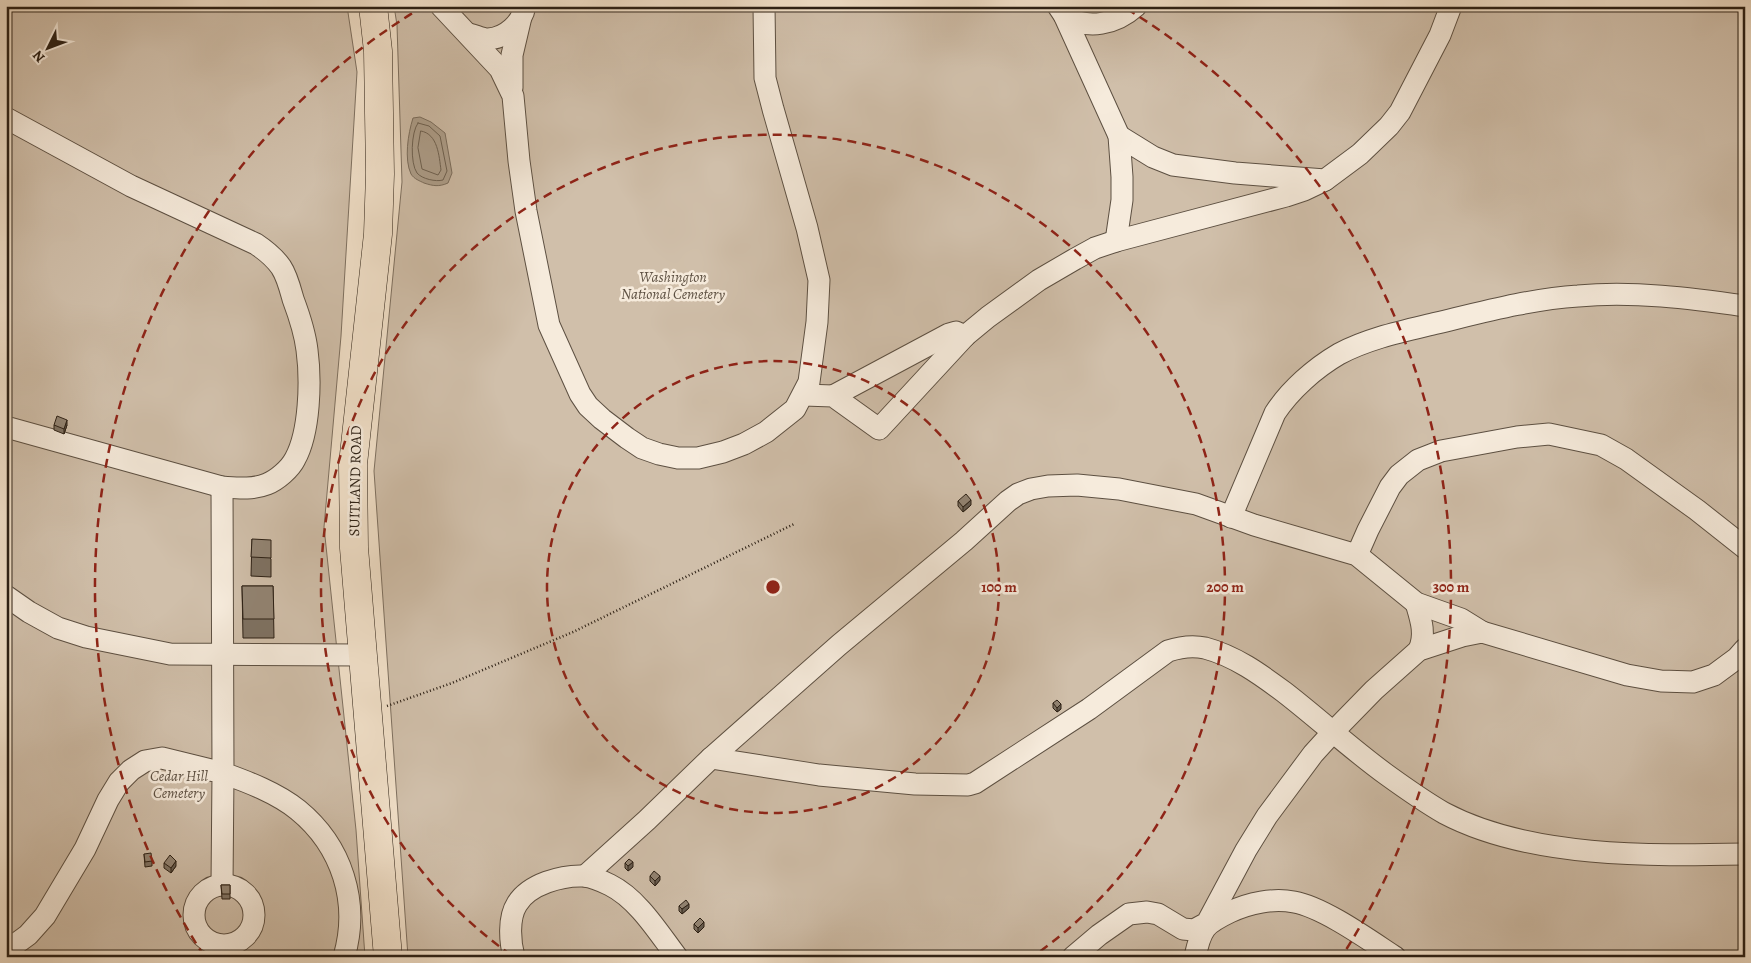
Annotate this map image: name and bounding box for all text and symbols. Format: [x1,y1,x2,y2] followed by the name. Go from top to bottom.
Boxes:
[22,22,72,72] north arrow
[28,46,49,67] text: N
[621,267,725,304] park label: Washington National Cemetery
[344,425,366,537] street label: SUITLAND ROAD
[981,577,1017,597] text: 100 m
[1206,577,1244,597] text: 200 m
[1433,577,1470,597] text: 300 m
[764,578,782,596] centre of rings
[150,766,208,803] park label: Cedar Hill Cemetery

